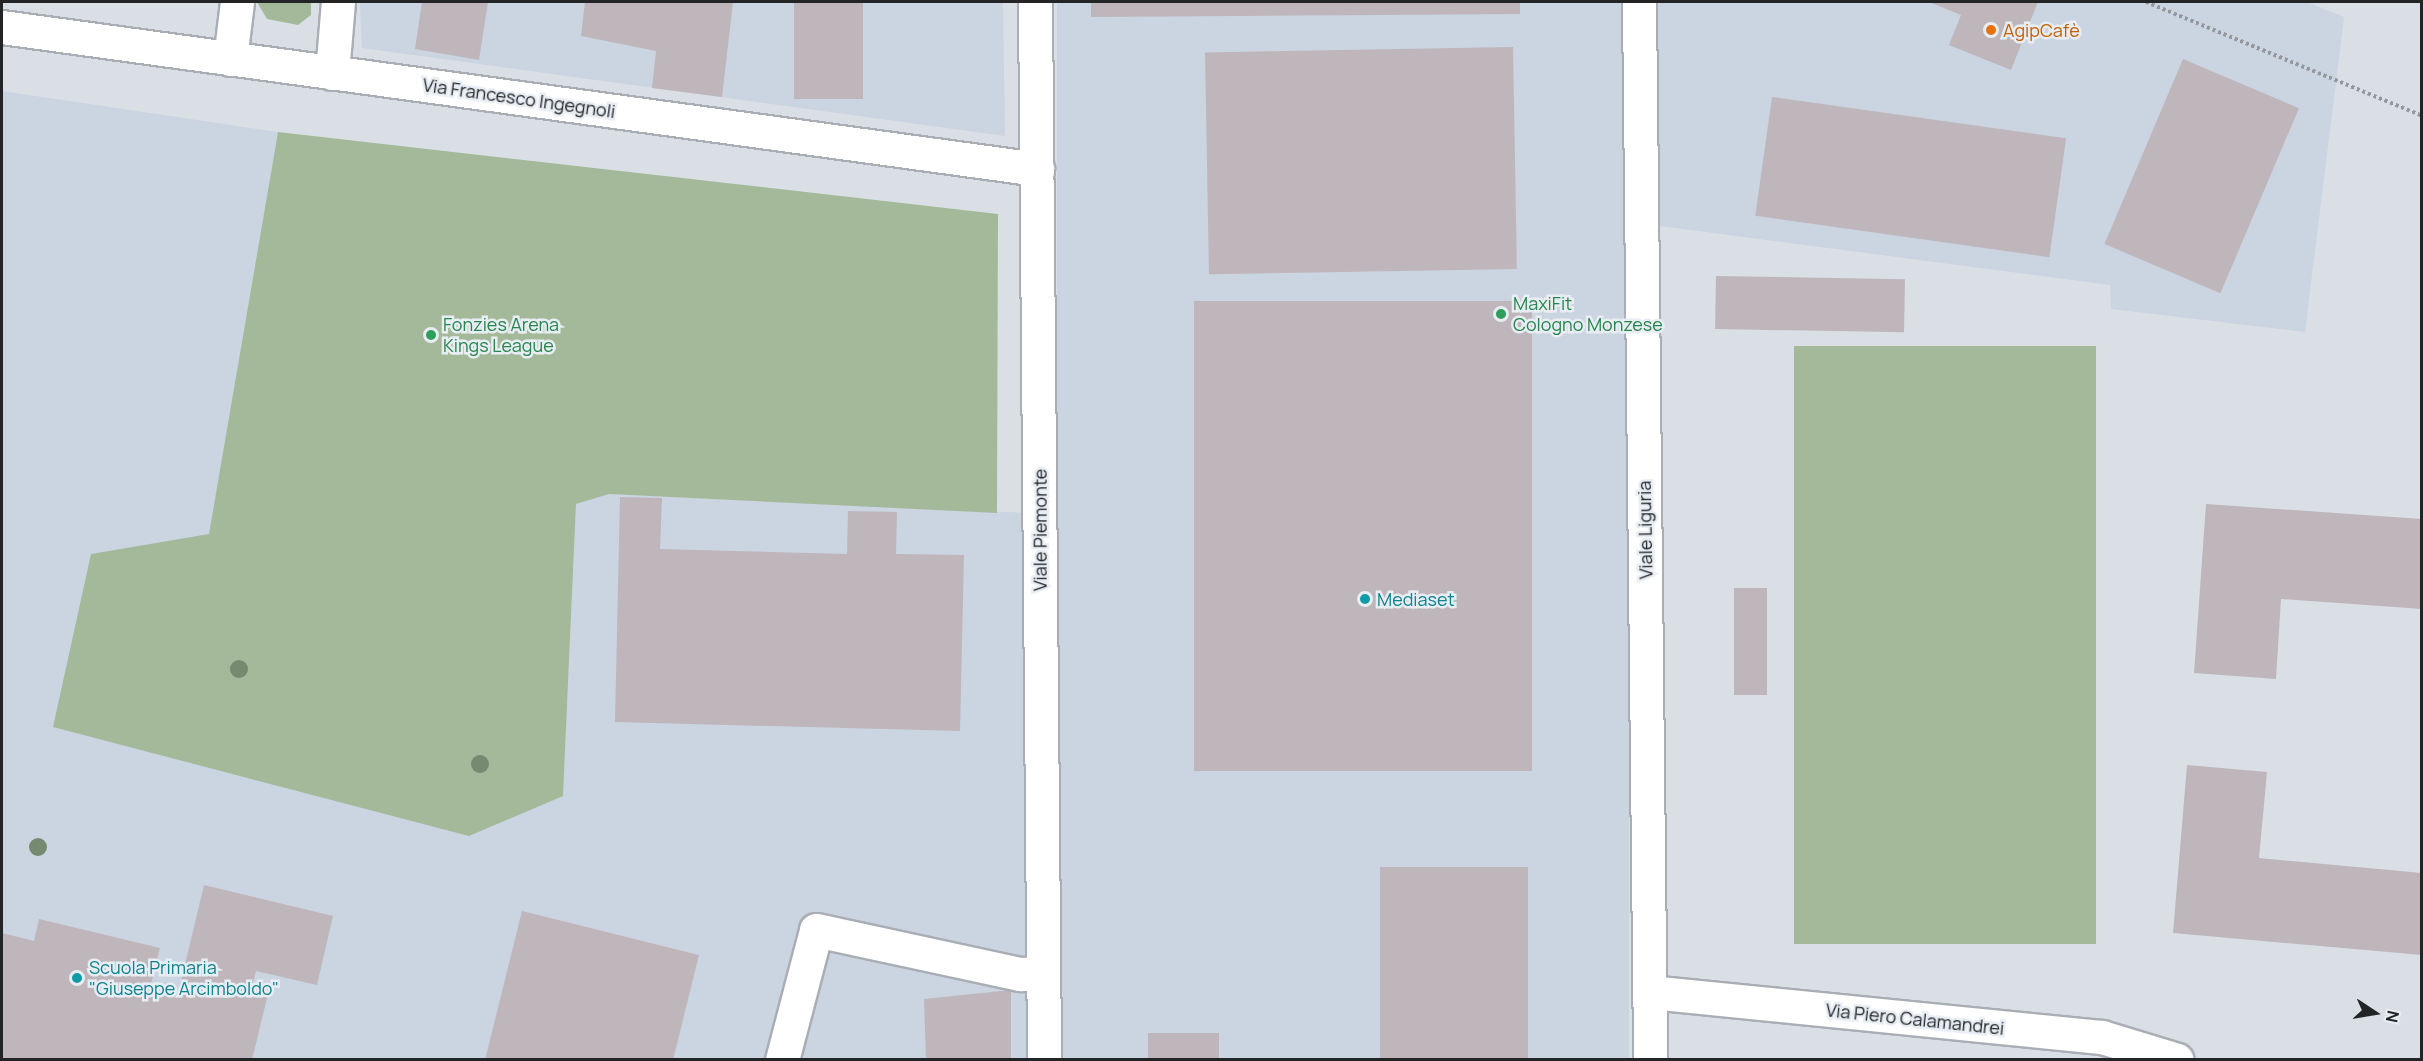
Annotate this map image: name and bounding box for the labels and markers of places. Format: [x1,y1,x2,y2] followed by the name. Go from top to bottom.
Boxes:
[2003,19,2080,41] place label: AgipCafè
[1984,23,1998,37] marker: AgipCafè
[1513,293,1663,336] place label: MaxiFit Cologno Monzese
[1494,307,1508,321] marker: MaxiFit Cologno Monzese
[443,314,559,356] place label: Fonzies Arena Kings League
[424,328,438,342] marker: Fonzies Arena Kings League
[1377,588,1455,610] place label: Mediaset
[1358,592,1372,606] marker: Mediaset
[89,957,279,1000] place label: Scuola Primaria "Giuseppe Arcimboldo"
[70,971,84,985] marker: Scuola Primaria "Giuseppe Arcimboldo"

